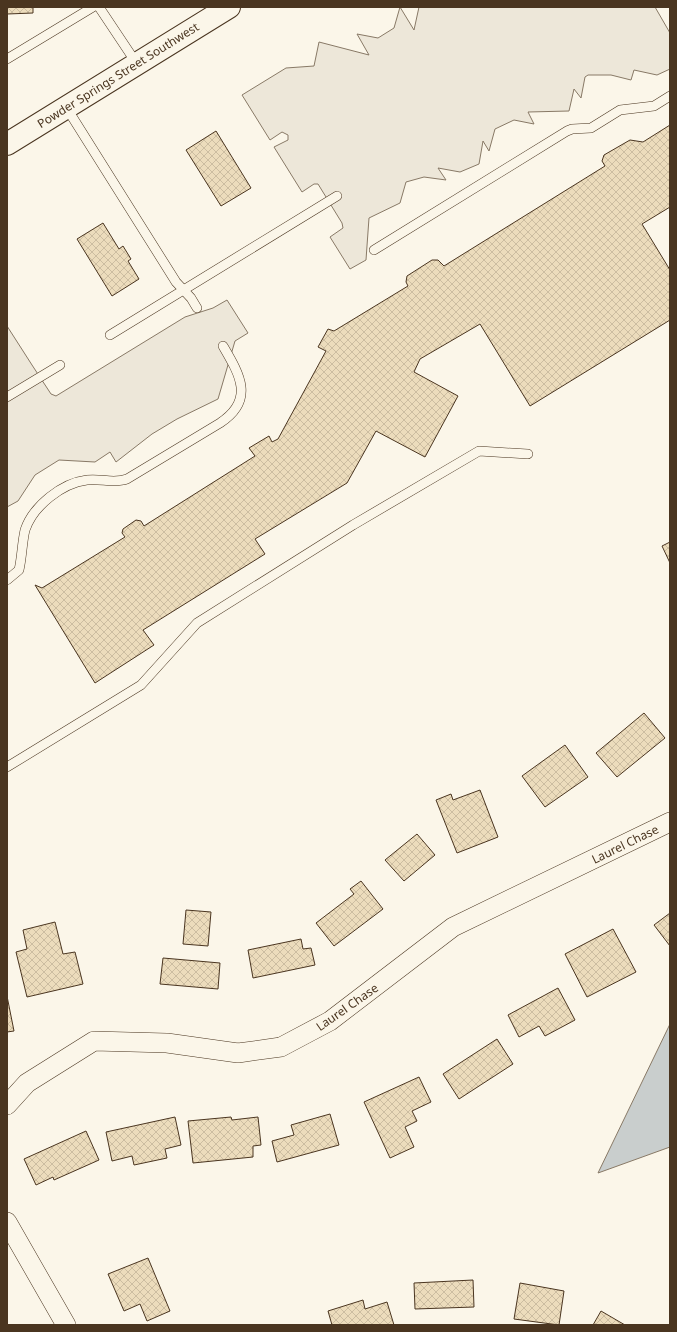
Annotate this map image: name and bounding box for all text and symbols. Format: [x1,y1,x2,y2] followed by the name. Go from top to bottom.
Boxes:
[34,18,203,132] street label: Powder Springs Street Southwest
[589,820,661,868] street label: Laurel Chase
[312,979,382,1035] street label: Laurel Chase

